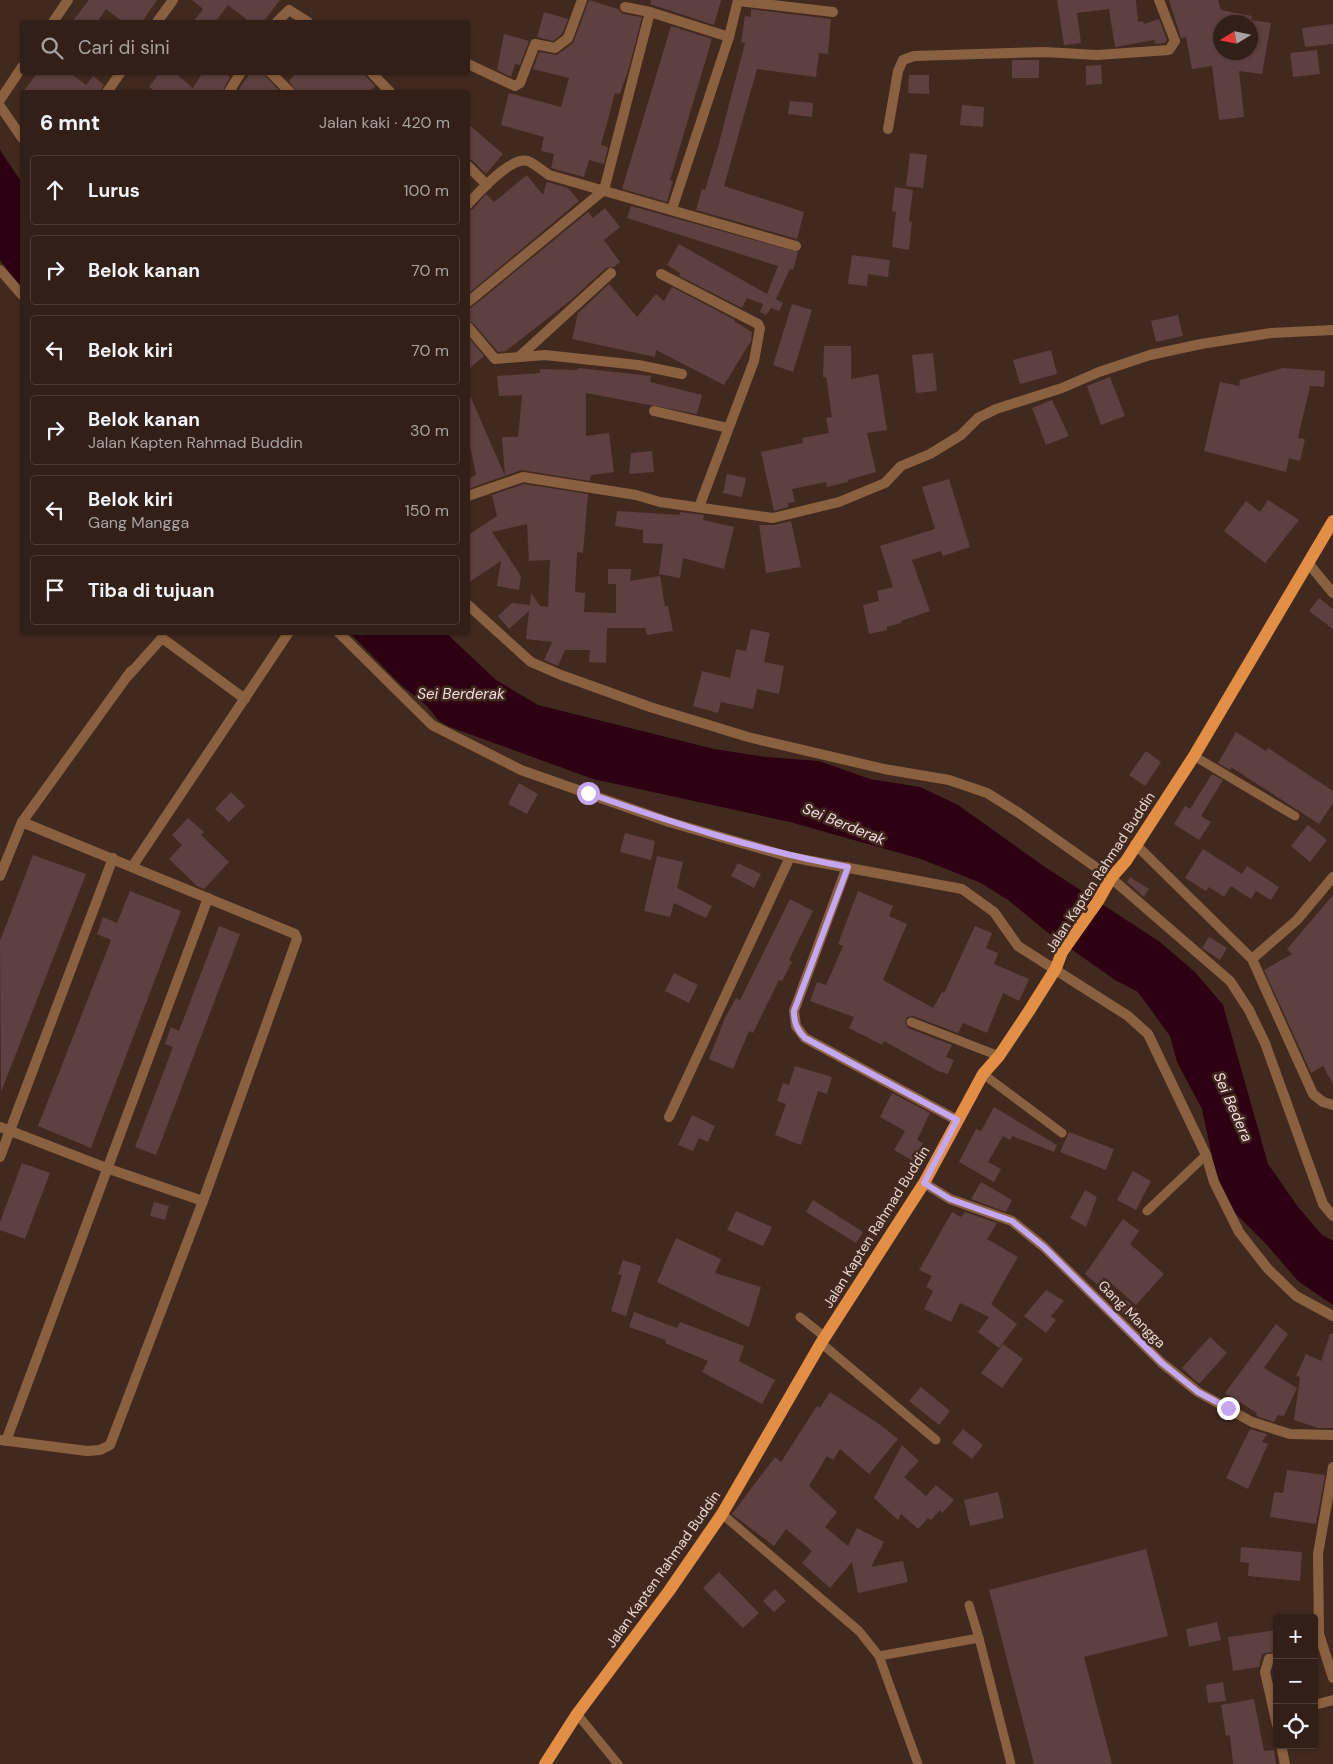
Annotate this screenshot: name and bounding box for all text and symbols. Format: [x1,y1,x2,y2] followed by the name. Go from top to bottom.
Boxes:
[1213,15,1258,60] north arrow
[20,20,470,75] search box
[38,34,66,62] icon: search
[78,35,170,60] text: Cari di sini
[40,109,100,137] text: 6 mnt
[319,112,450,133] text: Jalan kaki · 420 m
[41,176,69,204] icon: ahead
[88,178,140,203] text: Lurus
[404,180,449,201] text: 100 m
[41,256,69,284] icon: right
[88,258,200,283] text: Belok kanan
[411,260,449,281] text: 70 m
[41,336,69,364] icon: left
[88,338,173,363] text: Belok kiri
[411,340,449,361] text: 70 m
[88,407,200,432] text: Belok kanan
[41,416,69,444] icon: right
[410,420,449,441] text: 30 m
[88,432,303,453] text: Jalan Kapten Rahmad Buddin
[88,487,173,512] text: Belok kiri
[41,496,69,524] icon: left
[405,500,449,521] text: 150 m
[88,512,189,533] text: Gang Mangga
[41,576,69,604] icon: arrive
[88,578,214,603] text: Tiba di tujuan
[417,684,505,704] water label: Sei Berderak
[577,782,600,805] route start
[1041,788,1159,956] street label: Jalan Kapten Rahmad Buddin
[800,798,889,850] water label: Sei Berderak
[1209,1069,1257,1145] water label: Sei Bedera
[819,1143,933,1311] street label: Jalan Kapten Rahmad Buddin
[1094,1276,1170,1352] street label: Gang Mangga
[1217,1397,1240,1420] route end
[602,1487,724,1651] street label: Jalan Kapten Rahmad Buddin
[1273,1614,1318,1749] map controls
[1273,1614,1318,1659] button: +
[1273,1659,1318,1704] button: −
[1273,1704,1318,1749] button: locate

